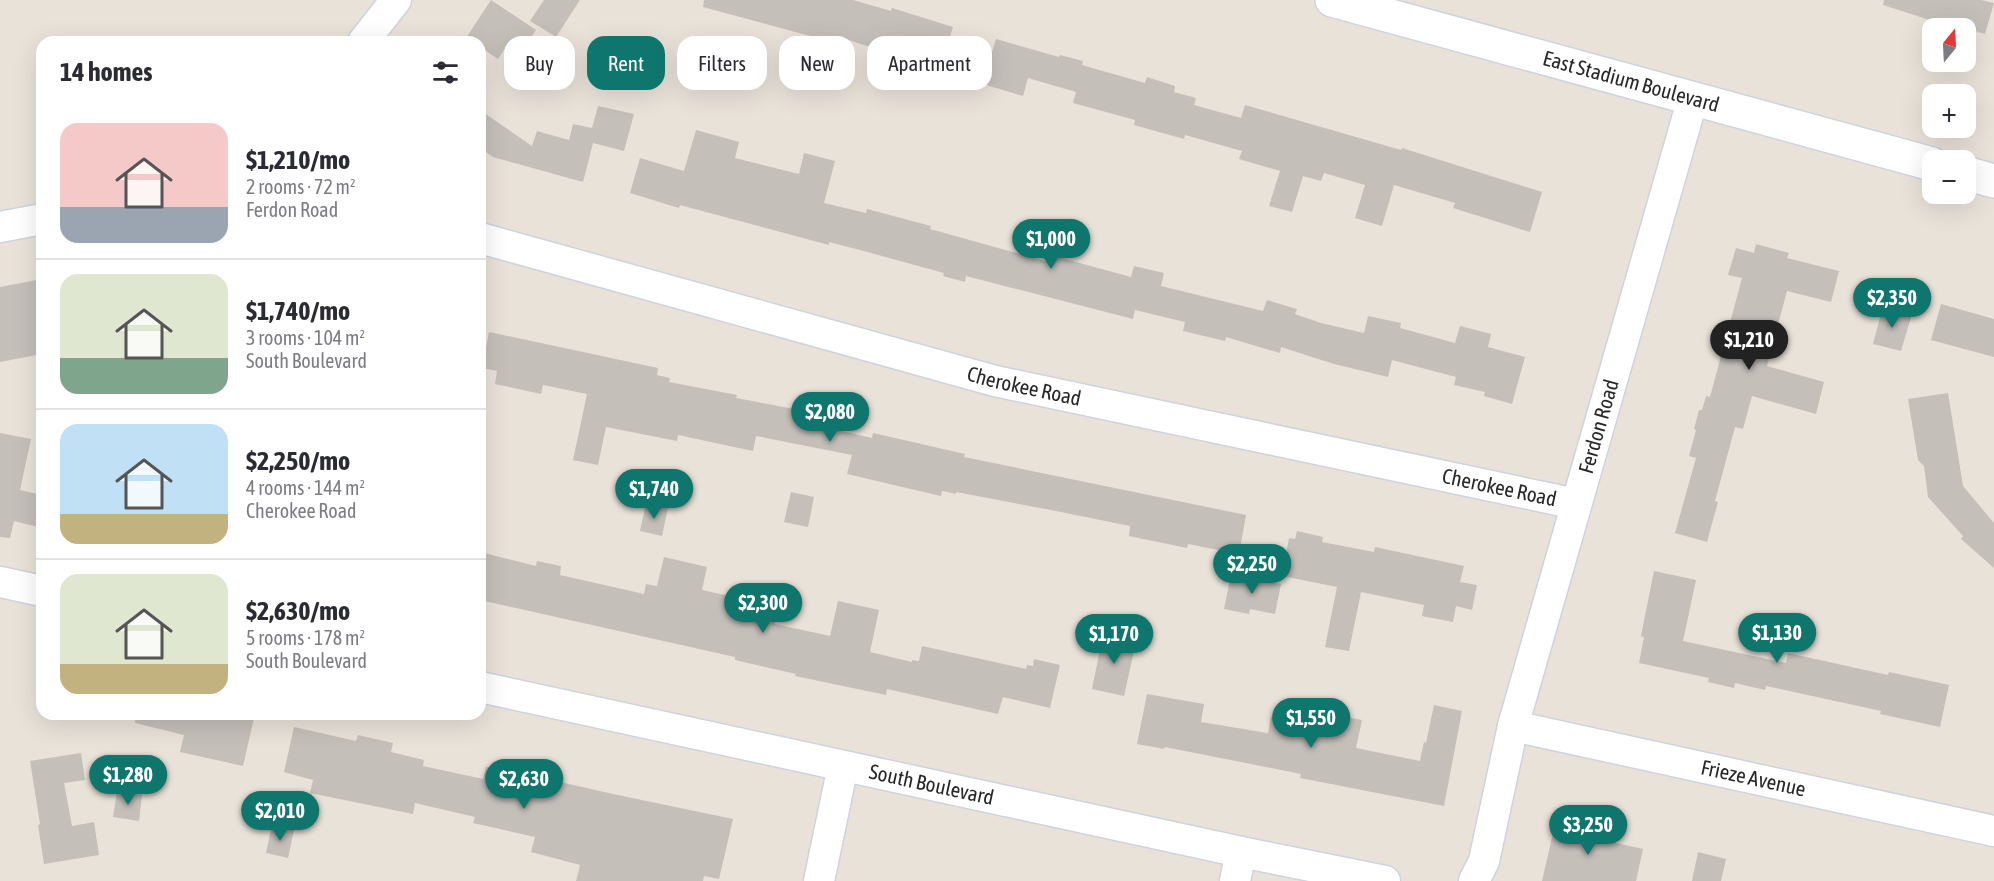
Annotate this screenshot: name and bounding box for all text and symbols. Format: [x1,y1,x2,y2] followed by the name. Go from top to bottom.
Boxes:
[1922,18,1976,72] north arrow
[1922,18,1976,204] map controls
[504,36,575,90] chip: Buy
[587,36,665,90] chip: Rent
[677,36,767,90] chip: Filters
[779,36,855,90] chip: New
[867,36,992,90] chip: Apartment
[1540,45,1722,116] street label: East Stadium Boulevard
[429,56,462,89] icon: filters
[60,57,153,87] text: 14 homes
[1922,84,1976,138] button: +
[246,145,350,175] text: $1,210/mo
[108,147,180,219] icon: home
[1922,150,1976,204] button: −
[246,175,356,198] text: 2 rooms · 72 m²
[246,198,338,221] text: Ferdon Road
[1002,219,1100,270] pin: $1,000
[1026,227,1076,250] text: $1,000
[1843,278,1941,329] pin: $2,350
[1867,286,1917,309] text: $2,350
[246,296,350,326] text: $1,740/mo
[108,298,180,370] icon: home
[1700,320,1798,371] pin: $1,210
[246,326,365,349] text: 3 rooms · 104 m²
[1724,328,1774,351] text: $1,210
[246,349,367,372] text: South Boulevard
[965,361,1083,410] street label: Cherokee Road
[1573,376,1623,476] street label: Ferdon Road
[781,392,879,443] pin: $2,080
[805,400,855,423] text: $2,080
[246,446,350,476] text: $2,250/mo
[108,448,180,520] icon: home
[1440,463,1559,511] street label: Cherokee Road
[605,469,703,520] pin: $1,740
[246,476,365,499] text: 4 rooms · 144 m²
[629,477,679,500] text: $1,740
[246,499,356,522] text: Cherokee Road
[1203,544,1301,595] pin: $2,250
[1227,552,1277,575] text: $2,250
[714,583,812,634] pin: $2,300
[738,591,788,614] text: $2,300
[246,596,350,626] text: $2,630/mo
[108,598,180,670] icon: home
[1728,613,1826,664] pin: $1,130
[1065,614,1163,665] pin: $1,170
[1752,621,1802,644] text: $1,130
[1089,622,1139,645] text: $1,170
[246,626,365,649] text: 5 rooms · 178 m²
[246,649,367,672] text: South Boulevard
[1262,698,1360,749] pin: $1,550
[1286,706,1336,729] text: $1,550
[1699,754,1808,801] street label: Frieze Avenue
[79,755,177,806] pin: $1,280
[475,759,573,810] pin: $2,630
[867,759,996,809] street label: South Boulevard
[103,763,153,786] text: $1,280
[499,767,549,790] text: $2,630
[231,791,329,842] pin: $2,010
[255,799,305,822] text: $2,010
[1539,805,1637,856] pin: $3,250
[1563,813,1613,836] text: $3,250

